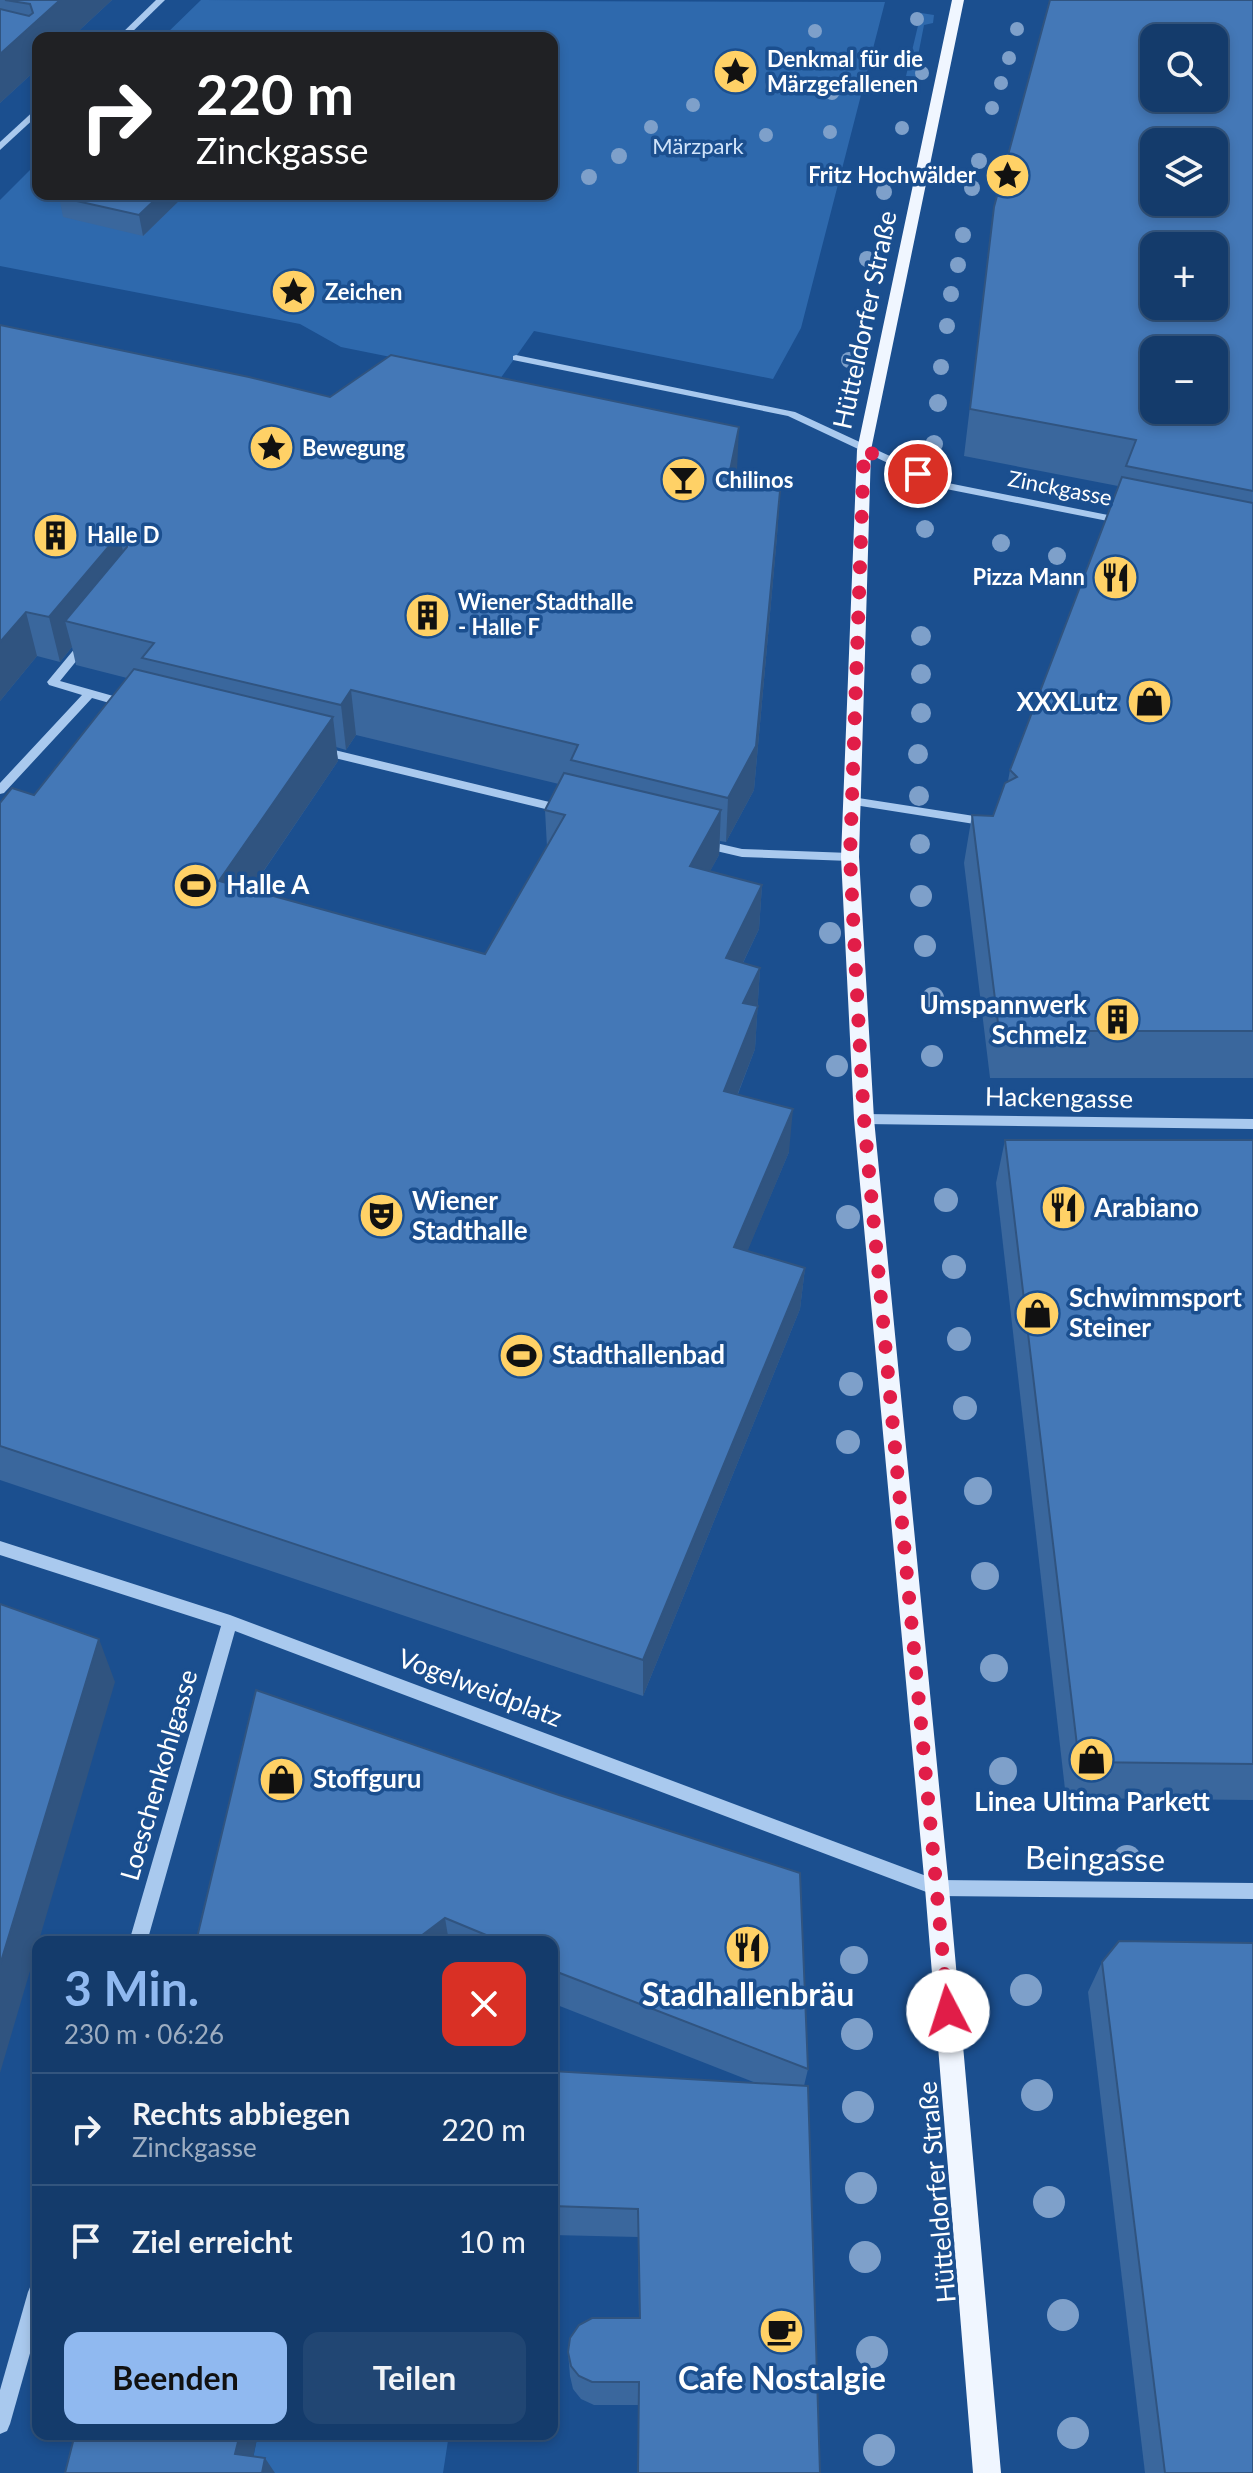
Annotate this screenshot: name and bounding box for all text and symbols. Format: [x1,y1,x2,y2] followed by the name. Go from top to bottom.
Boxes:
[1140,24,1228,424] map controls
[1140,24,1228,112] button: search
[767,45,923,97] place label: Denkmal für die Märzgefallenen
[712,48,760,96] place icon: Denkmal für die Märzgefallenen
[196,60,354,127] text: 220 m
[64,64,168,168] icon: right
[196,128,369,172] text: Zinckgasse
[1140,128,1228,216] button: layers
[652,132,745,159] park label: Märzpark
[983,151,1031,199] place icon: Fritz Hochwälder
[808,161,977,188] place label: Fritz Hochwälder
[825,208,903,432] street label: Hütteldorfer Straße
[1140,232,1228,320] button: +
[270,268,318,316] place icon: Zeichen
[325,278,402,305] place label: Zeichen
[1140,336,1228,424] button: −
[247,424,295,472] place icon: Bewegung
[302,434,406,461] place label: Bewegung
[884,440,952,508] pin
[896,452,940,496] icon: arrive
[660,456,708,504] bar icon: Chilinos
[1006,464,1114,511] street label: Zinckgasse
[715,466,793,493] place label: Chilinos
[32,511,80,559] building icon: Halle D
[87,521,160,548] place label: Halle D
[1092,553,1140,601] restaurant icon: Pizza Mann
[973,563,1085,590] place label: Pizza Mann
[458,588,634,640] place label: Wiener Stadthalle - Halle F
[403,591,451,639] building icon: Wiener Stadthalle - Halle F
[1125,678,1173,726] shop icon: XXXLutz
[1016,685,1118,717] place label: XXXLutz
[171,861,219,909] sports icon: Halle A
[226,868,310,900] place label: Halle A
[920,988,1087,1050] place label: Umspannwerk Schmelz
[1094,996,1142,1044] building icon: Umspannwerk Schmelz
[985,1080,1133,1114] street label: Hackengasse
[412,1184,528,1246] place label: Wiener Stadthalle
[1039,1184,1087,1232] restaurant icon: Arabiano
[1093,1191,1199,1223] place label: Arabiano
[357,1192,405,1240] theatre icon: Wiener Stadthalle
[1069,1281,1242,1343] place label: Schwimmsport Steiner
[1014,1289,1062,1337] shop icon: Schwimmsport Steiner
[497,1331,545,1379] sports icon: Stadthallenbad
[552,1338,725,1370] place label: Stadthallenbad
[394,1641,567,1733] street label: Vogelweidplatz
[113,1666,203,1884] street label: Loeschenkohlgasse
[1068,1735,1116,1783] shop icon: Linea Ultima Parkett
[258,1755,306,1803] shop icon: Stoffguru
[313,1762,421,1794] place label: Stoffguru
[974,1785,1211,1817] place label: Linea Ultima Parkett
[1025,1837,1165,1878] street label: Beingasse
[724,1924,772,1972] restaurant icon: Stadhallenbräu
[64,1959,199,2016] text: 3 Min.
[442,1962,526,2046] button: close
[906,1969,990,2053] position arrow
[642,1974,854,2013] place label: Stadhallenbräu
[64,2018,224,2050] text: 230 m · 06:26
[910,2080,962,2304] street label: Hütteldorfer Straße
[132,2095,351,2131] text: Rechts abbiegen
[64,2107,108,2151] icon: right
[441,2111,526,2147] text: 220 m
[132,2131,257,2163] text: Zinckgasse
[64,2219,108,2263] icon: arrive
[132,2223,292,2259] text: Ziel erreicht
[459,2223,526,2259] text: 10 m
[758,2308,806,2356] cafe icon: Cafe Nostalgie
[64,2332,287,2424] button: Beenden
[303,2332,526,2424] button: Teilen
[678,2358,886,2397] place label: Cafe Nostalgie

